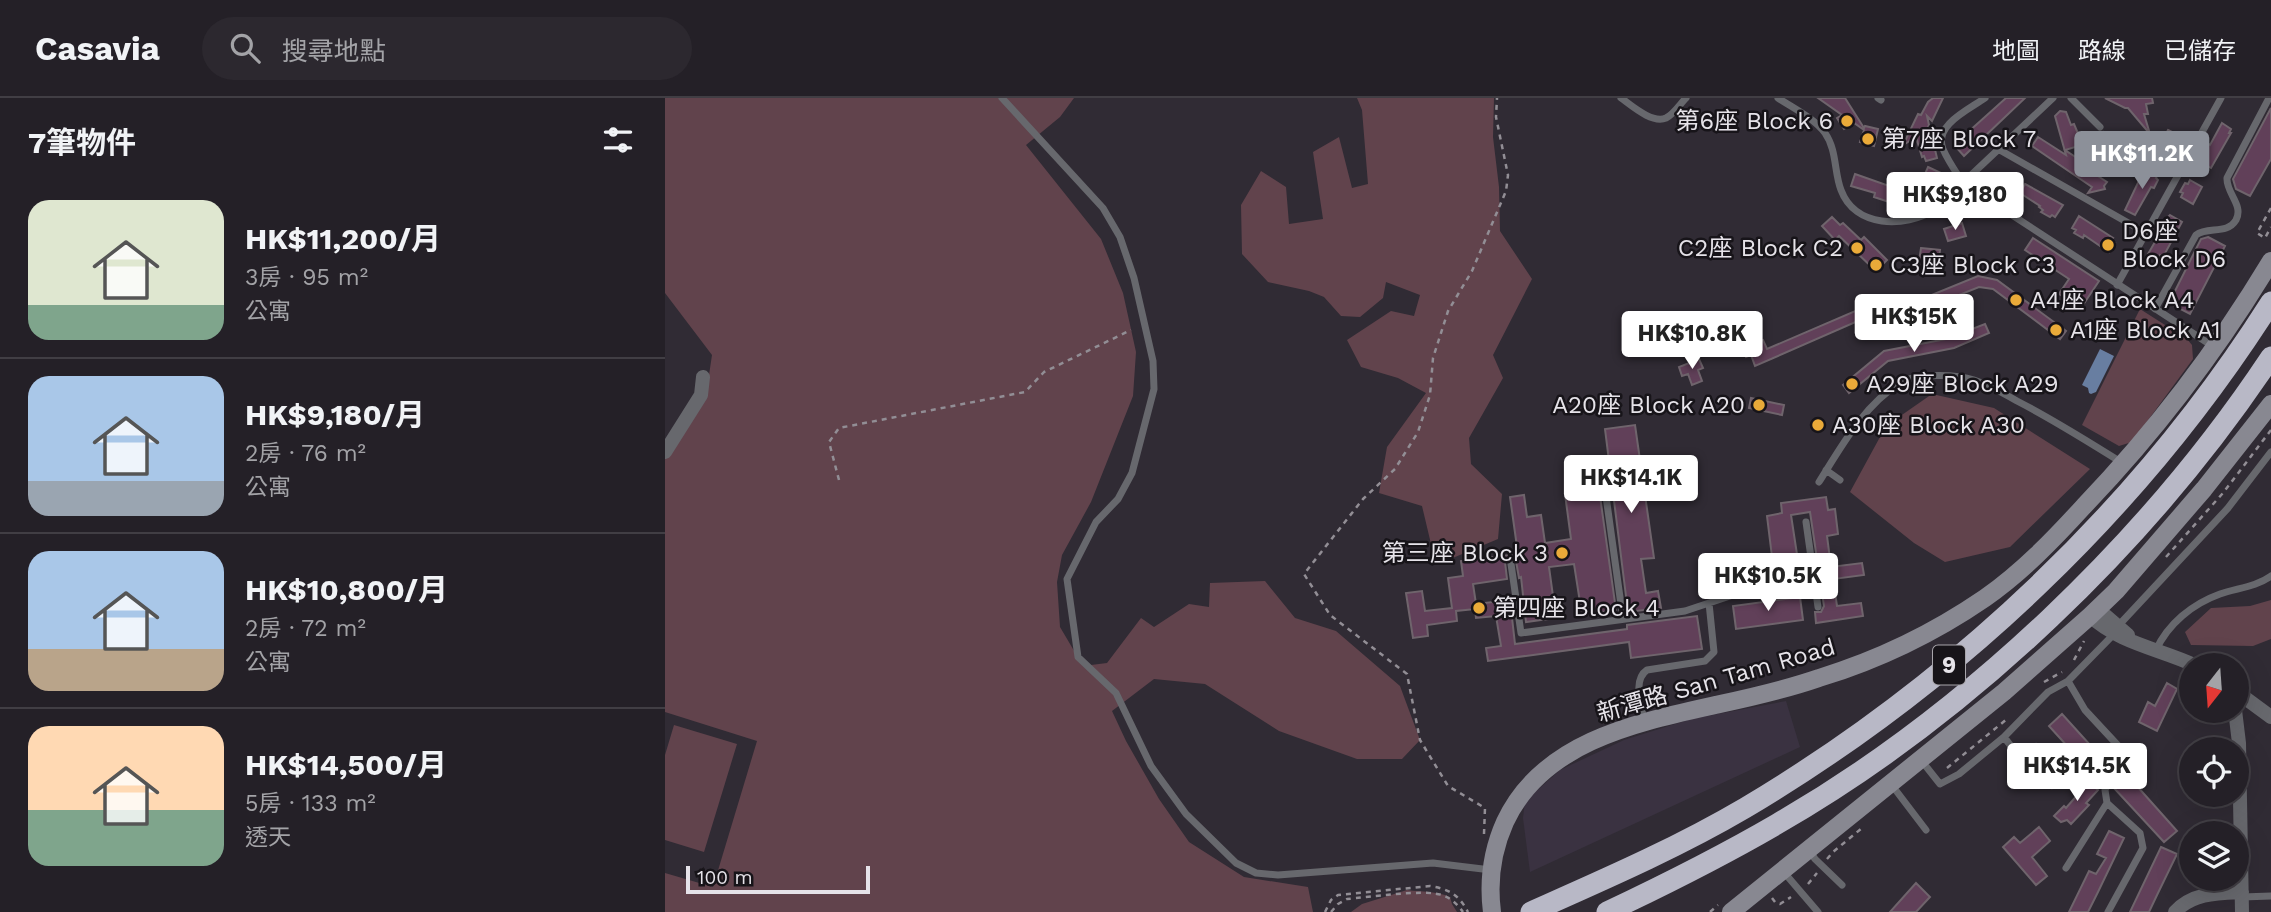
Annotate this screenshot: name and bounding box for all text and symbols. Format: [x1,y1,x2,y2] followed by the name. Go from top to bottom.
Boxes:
[202,17,692,80] search box
[35,29,160,68] text: Casavia
[226,29,264,67] icon: search
[282,36,386,66] text: 搜尋地點
[1992,37,2040,65] text: 地圖
[2078,37,2126,65] text: 路線
[2164,37,2236,65] text: 已儲存
[1676,107,1833,135] place label: 第6座 Block 6
[1839,113,1855,129] marker: 第6座 Block 6
[599,121,637,159] icon: filters
[28,125,136,160] text: 7筆物件
[1882,125,2036,153] place label: 第7座 Block 7
[1860,131,1876,147] marker: 第7座 Block 7
[2070,132,2214,191] pin: HK$11.2K
[2090,140,2194,167] text: HK$11.2K
[1883,172,2027,232] pin: HK$9,180
[1903,181,2007,208] text: HK$9,180
[2122,217,2226,273] place label: D6座 Block D6
[245,221,441,256] text: HK$11,200/月
[84,228,168,312] icon: home
[1678,234,1843,262] place label: C2座 Block C2
[2100,237,2116,253] marker: D6座 Block D6
[1849,240,1865,256] marker: C2座 Block C2
[1890,251,2055,279] place label: C3座 Block C3
[1868,257,1884,273] marker: C3座 Block C3
[245,264,368,291] text: 3房 · 95 m²
[2030,286,2194,314] place label: A4座 Block A4
[2008,292,2024,308] marker: A4座 Block A4
[1857,294,1971,354] pin: HK$15K
[245,298,291,325] text: 公寓
[1871,303,1957,330] text: HK$15K
[1620,312,1764,371] pin: HK$10.8K
[2070,316,2221,344] place label: A1座 Block A1
[1638,320,1746,347] text: HK$10.8K
[2048,322,2064,338] marker: A1座 Block A1
[1866,370,2059,398] place label: A29座 Block A29
[1844,376,1860,392] marker: A29座 Block A29
[1552,391,1745,419] place label: A20座 Block A20
[245,397,425,432] text: HK$9,180/月
[1751,397,1767,413] marker: A20座 Block A20
[84,404,168,488] icon: home
[1832,411,2025,439] place label: A30座 Block A30
[1810,417,1826,433] marker: A30座 Block A30
[245,440,366,467] text: 2房 · 76 m²
[1559,456,1703,515] pin: HK$14.1K
[1580,464,1682,491] text: HK$14.1K
[245,474,291,501] text: 公寓
[1382,539,1548,567] place label: 第三座 Block 3
[1554,545,1570,561] marker: 第三座 Block 3
[1696,554,1840,613] pin: HK$10.5K
[1714,562,1822,589] text: HK$10.5K
[245,572,448,607] text: HK$10,800/月
[84,579,168,663] icon: home
[1493,594,1660,622] place label: 第四座 Block 4
[1471,600,1487,616] marker: 第四座 Block 4
[245,615,366,642] text: 2房 · 72 m²
[1594,633,1838,727] street label: 新潭路 San Tam Road
[1933,646,1965,684] road number: 9
[245,649,291,676] text: 公寓
[2179,653,2249,723] north arrow
[2179,653,2249,891] map controls
[2179,737,2249,807] button: locate
[2005,744,2149,803] pin: HK$14.5K
[245,747,447,782] text: HK$14,500/月
[2023,752,2131,779] text: HK$14.5K
[84,754,168,838] icon: home
[245,790,376,817] text: 5房 · 133 m²
[2179,821,2249,891] button: layers
[245,824,291,851] text: 透天
[686,863,870,895] scale bar
[697,866,753,889] text: 100 m

